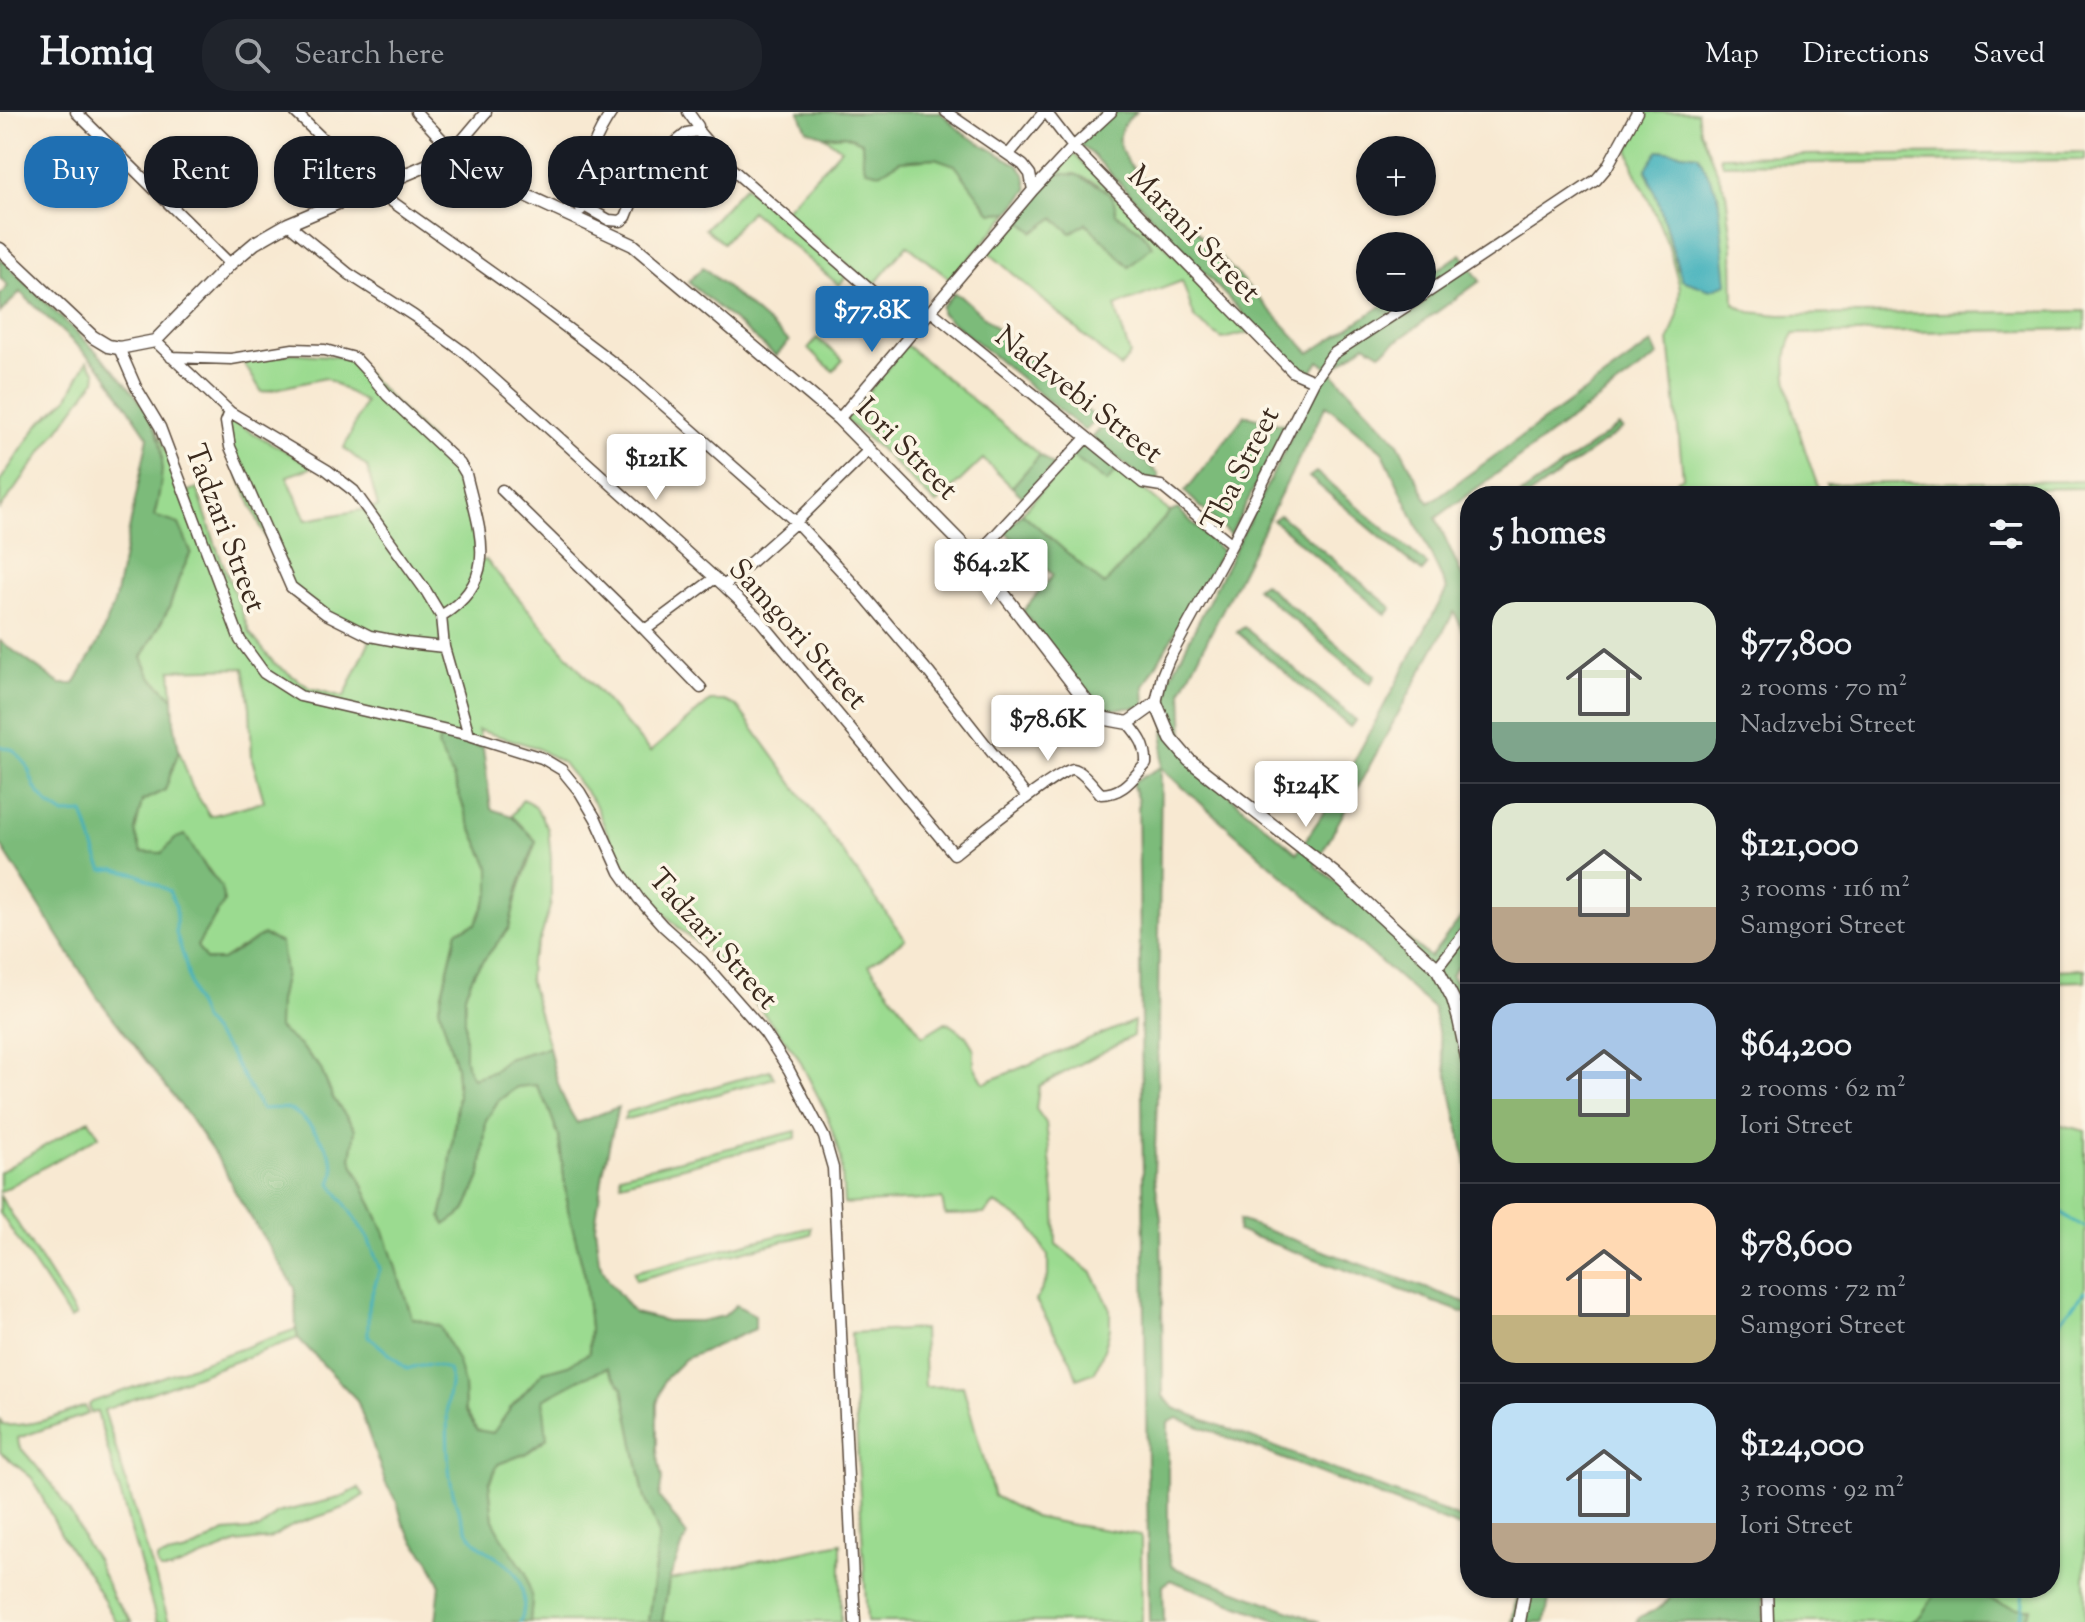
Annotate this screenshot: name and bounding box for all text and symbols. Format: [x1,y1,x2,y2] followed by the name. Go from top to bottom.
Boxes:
[202,19,762,91] search box
[40,28,154,82] text: Homiq
[230,33,274,77] icon: search
[294,34,445,77] text: Search here
[1705,35,1759,75] text: Map
[1803,35,1929,75] text: Directions
[1973,35,2045,75] text: Saved
[24,136,128,208] chip: Buy
[144,136,258,208] chip: Rent
[274,136,405,208] chip: Filters
[421,136,532,208] chip: New
[548,136,737,208] chip: Apartment
[1356,136,1436,312] map controls
[1356,136,1436,216] button: +
[1116,157,1270,313] street label: Marani Street
[1356,232,1436,312] button: −
[807,286,937,354] pin: $77.8K
[833,293,911,330] text: $77.8K
[985,317,1171,475] street label: Nadzvebi Street
[845,389,967,511] street label: Iori Street
[1192,400,1292,540] street label: Tba Street
[600,434,712,502] pin: $121K
[172,439,276,619] street label: Tadzari Street
[625,441,687,478] text: $121K
[1492,510,1606,559] text: 5 homes
[1984,512,2028,556] icon: filters
[926,539,1056,607] pin: $64.2K
[953,546,1029,583] text: $64.2K
[717,550,877,720] street label: Samgori Street
[1740,621,1852,670] text: $77,800
[1556,634,1652,730] icon: home
[1740,670,1907,707] text: 2 rooms · 70 m²
[983,695,1113,763] pin: $78.6K
[1009,702,1087,739] text: $78.6K
[1740,707,1916,744] text: Nadzvebi Street
[1250,761,1362,829] pin: $124K
[1273,768,1339,805] text: $124K
[1740,822,1859,871] text: $121,000
[1556,835,1652,931] icon: home
[637,860,787,1020] street label: Tadzari Street
[1740,871,1910,908] text: 3 rooms · 116 m²
[1740,908,1905,945] text: Samgori Street
[1740,1022,1852,1071] text: $64,200
[1556,1035,1652,1131] icon: home
[1740,1071,1906,1108] text: 2 rooms · 62 m²
[1740,1108,1853,1145] text: Iori Street
[1740,1222,1853,1271] text: $78,600
[1556,1235,1652,1331] icon: home
[1740,1271,1906,1308] text: 2 rooms · 72 m²
[1740,1308,1905,1345] text: Samgori Street
[1740,1422,1864,1471] text: $124,000
[1556,1435,1652,1531] icon: home
[1740,1471,1904,1508] text: 3 rooms · 92 m²
[1740,1508,1853,1545] text: Iori Street

